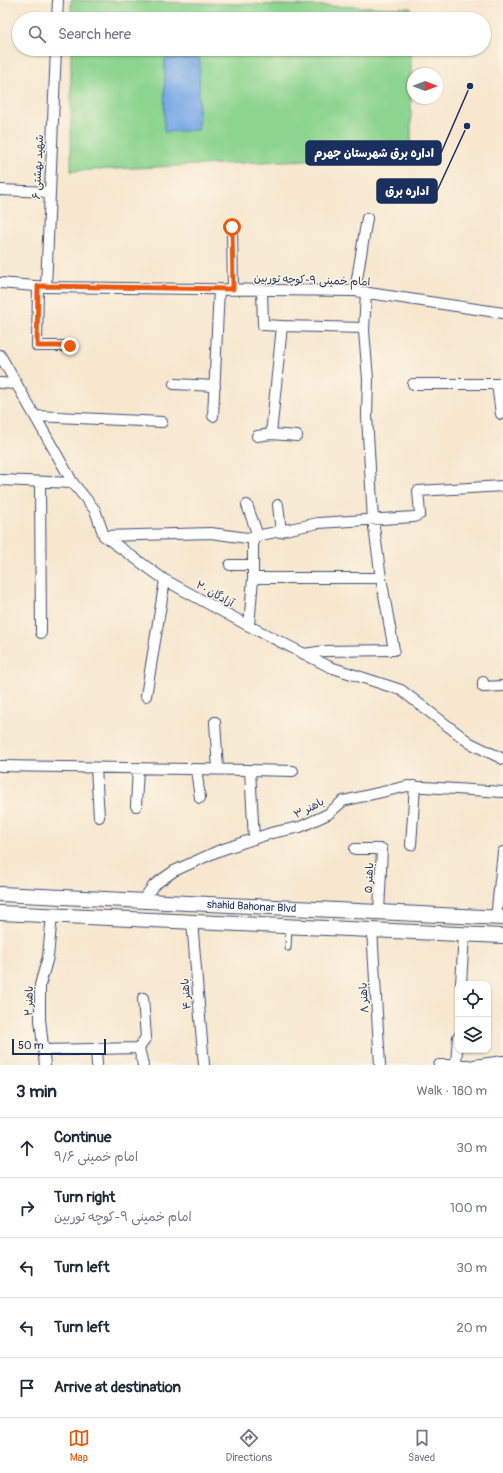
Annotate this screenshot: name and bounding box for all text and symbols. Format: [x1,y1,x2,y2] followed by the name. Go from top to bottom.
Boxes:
[12,12,491,56] search box
[26,23,48,45] icon: search
[58,25,131,44] text: Search here
[407,68,443,104] north arrow
[30,134,47,200] street label: شهید بهشتی ۶
[306,141,441,165] callout: اداره برق شهرستان جهرم
[314,146,434,162] text: اداره برق شهرستان جهرم
[377,179,437,203] callout: اداره برق
[385,184,429,199] text: اداره برق
[223,218,241,236] route start
[253,271,370,291] street label: امام خمینی ۹-کوچه توربین
[61,337,79,355] route end
[194,578,237,610] street label: آزادگان ۲۰
[292,795,327,822] street label: باهنر ۳
[362,862,377,894] street label: باهنر ۵
[207,897,297,915] street label: shahid Bahonar Blvd
[178,978,195,1010] street label: باهنر ۴
[455,981,491,1053] map controls
[455,981,491,1017] button: locate
[356,982,373,1014] street label: باهنر ۸
[22,986,37,1016] street label: باهنر ۲
[455,1017,491,1053] button: layers
[12,1037,106,1056] scale bar
[18,1039,44,1052] text: 50 m
[16,1081,57,1102] text: 3 min
[417,1083,487,1099] text: Walk · 180 m
[54,1128,112,1147] text: Continue
[16,1137,38,1159] icon: ahead
[457,1140,487,1156] text: 30 m
[54,1149,138,1165] text: امام خمینی ۹/۶
[54,1188,115,1207] text: Turn right
[16,1197,38,1219] icon: right
[450,1200,487,1216] text: 100 m
[54,1209,192,1225] text: امام خمینی ۹-کوچه توربین
[16,1257,38,1279] icon: left
[54,1258,110,1277] text: Turn left
[457,1260,487,1276] text: 30 m
[16,1317,38,1339] icon: left
[54,1318,110,1337] text: Turn left
[456,1320,487,1336] text: 20 m
[16,1377,38,1399] icon: arrive
[54,1378,181,1397] text: Arrive at destination
[68,1427,90,1464] tab: Map
[226,1427,272,1464] tab: Directions
[408,1427,435,1464] tab: Saved

